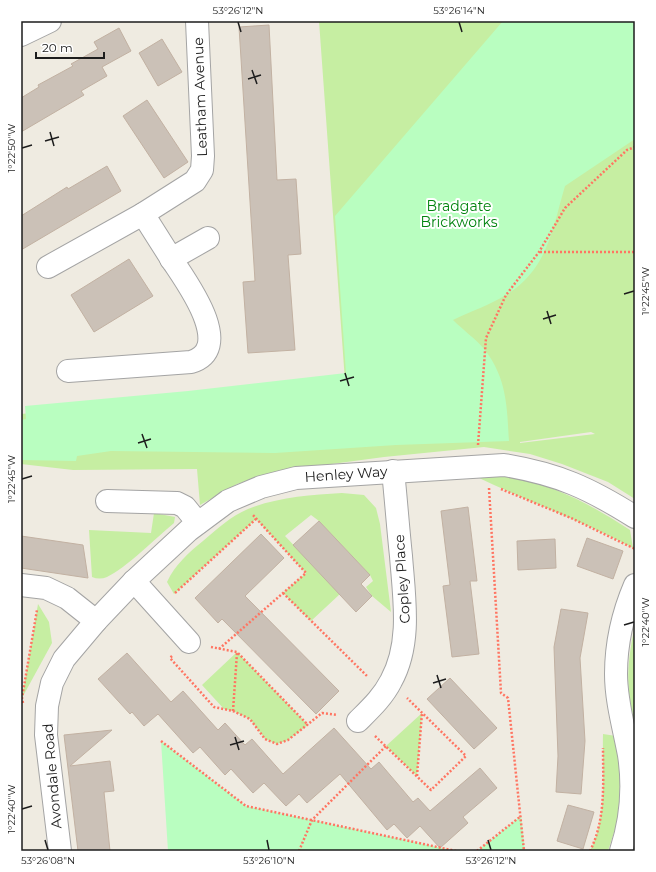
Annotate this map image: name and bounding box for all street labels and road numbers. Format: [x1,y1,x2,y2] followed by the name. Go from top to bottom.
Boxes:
[189,37,211,157] street label: Leatham Avenue
[304,462,388,486] street label: Henley Way
[390,534,414,624] street label: Copley Place
[38,723,66,829] street label: Avondale Road

